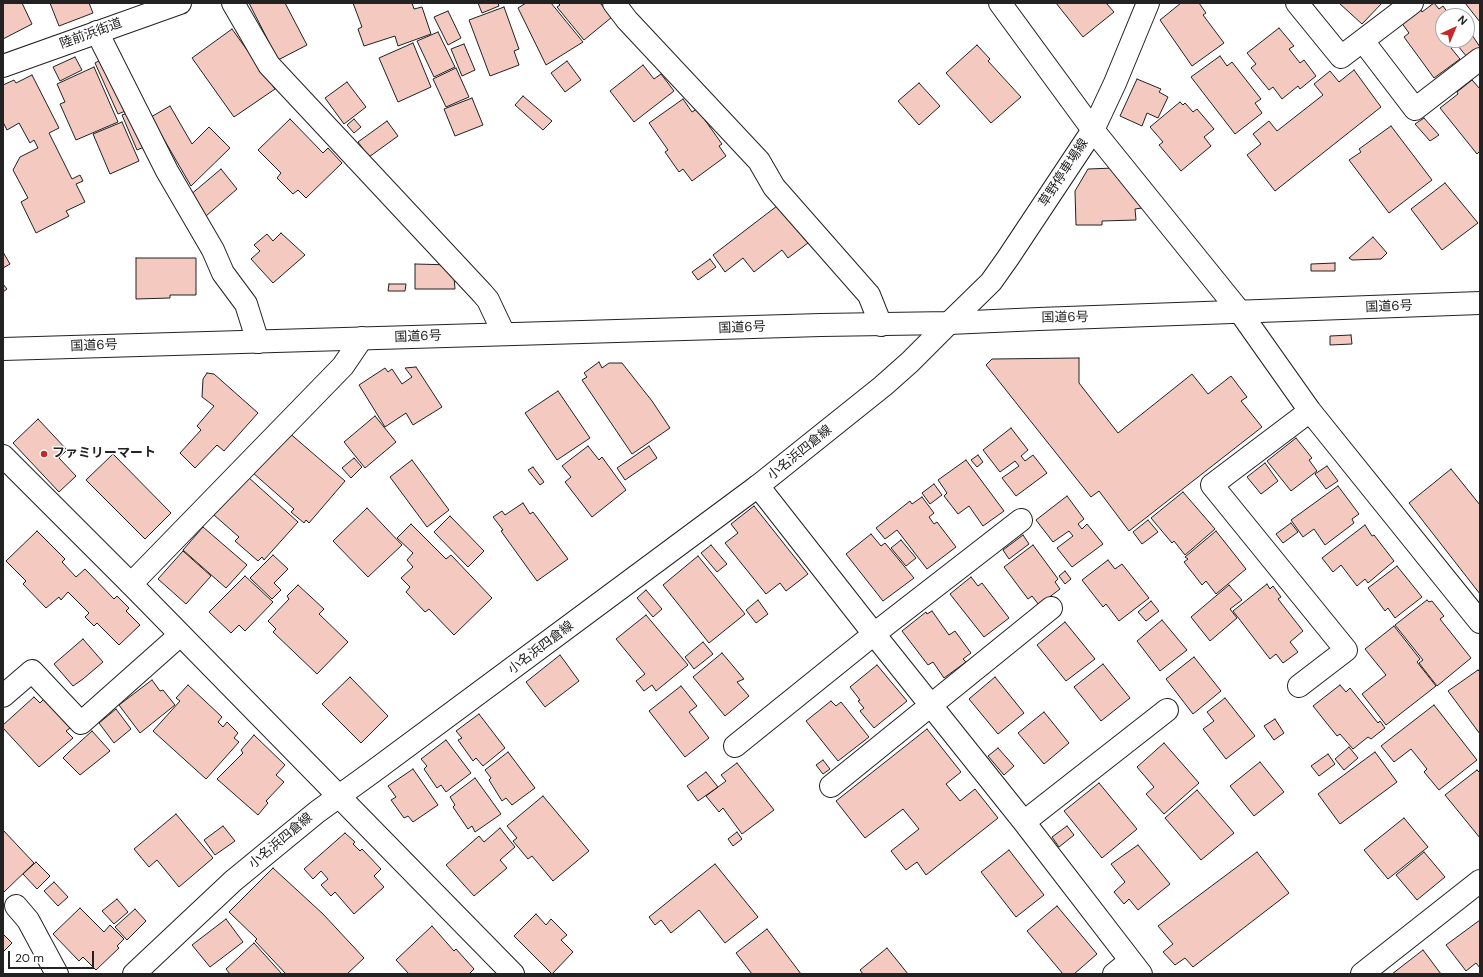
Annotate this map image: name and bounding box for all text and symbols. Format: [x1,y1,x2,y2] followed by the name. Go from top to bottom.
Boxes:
[1435,8,1475,48] north arrow
[1455,12,1470,28] text: N
[58,16,124,52] street label: 陸前浜街道
[1036,136,1092,210] street label: 草野停車場線
[1365,298,1413,316] street label: 国道6号
[1041,310,1089,326] street label: 国道6号
[718,319,766,337] street label: 国道6号
[394,328,442,346] street label: 国道6号
[70,337,118,355] street label: 国道6号
[765,422,835,484] street label: 小名浜四倉線
[52,446,156,462] place label: ファミリーマート
[39,449,49,459] marker: ファミリーマート
[505,618,577,678] street label: 小名浜四倉線
[246,810,316,872] street label: 小名浜四倉線
[10,943,96,969] scale bar
[15,950,44,966] text: 20 m

